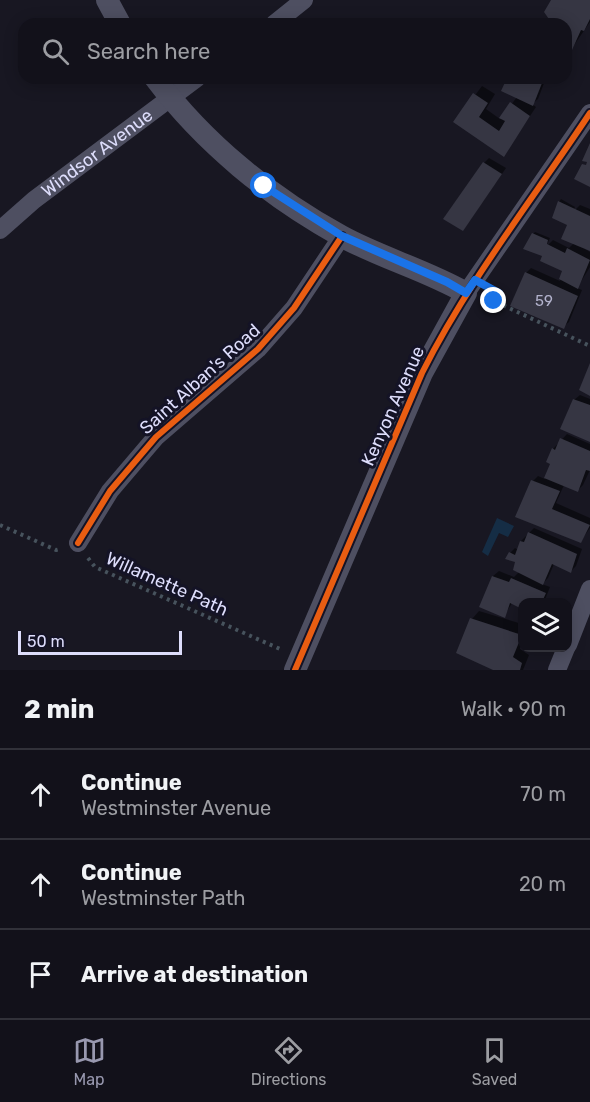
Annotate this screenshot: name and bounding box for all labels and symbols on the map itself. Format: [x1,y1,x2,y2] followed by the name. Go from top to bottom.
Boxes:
[37,104,157,202] street label: Windsor Avenue
[250,172,276,198] route start
[480,287,506,313] route end
[535,292,553,310] house number: 59
[135,319,265,439] street label: Saint Alban's Road
[357,343,429,469] street label: Kenyon Avenue
[103,547,231,621] street label: Willamette Path
[18,628,182,656] scale bar

